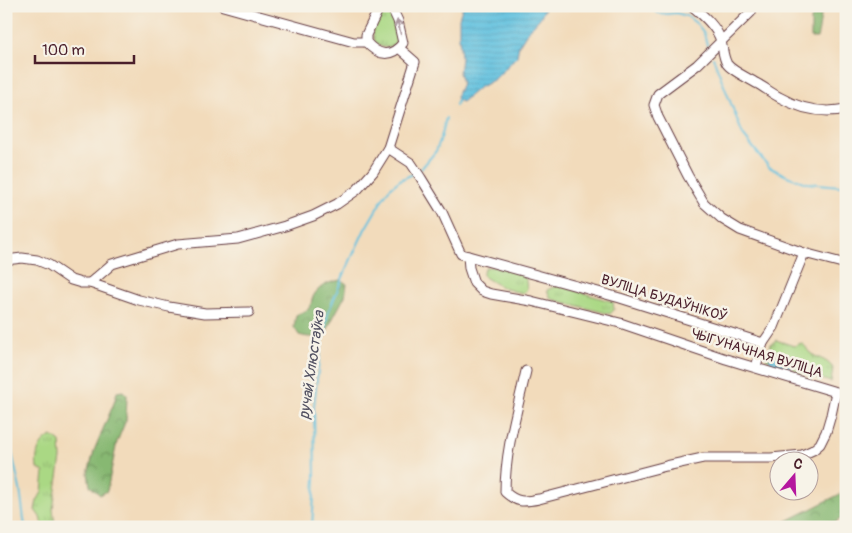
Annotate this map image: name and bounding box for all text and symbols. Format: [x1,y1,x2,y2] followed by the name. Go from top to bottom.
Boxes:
[394,20,403,36] one-way arrow
[35,32,134,64] scale bar
[42,41,85,60] text: 100 m
[599,271,729,325] street label: ВУЛІЦА БУДАЎНІКОЎ
[295,309,329,420] water label: ручай Хлюстаўка
[689,325,825,381] street label: ЧЫГУНАЧНАЯ ВУЛІЦА
[770,450,820,500] north arrow
[791,455,805,474] text: С

